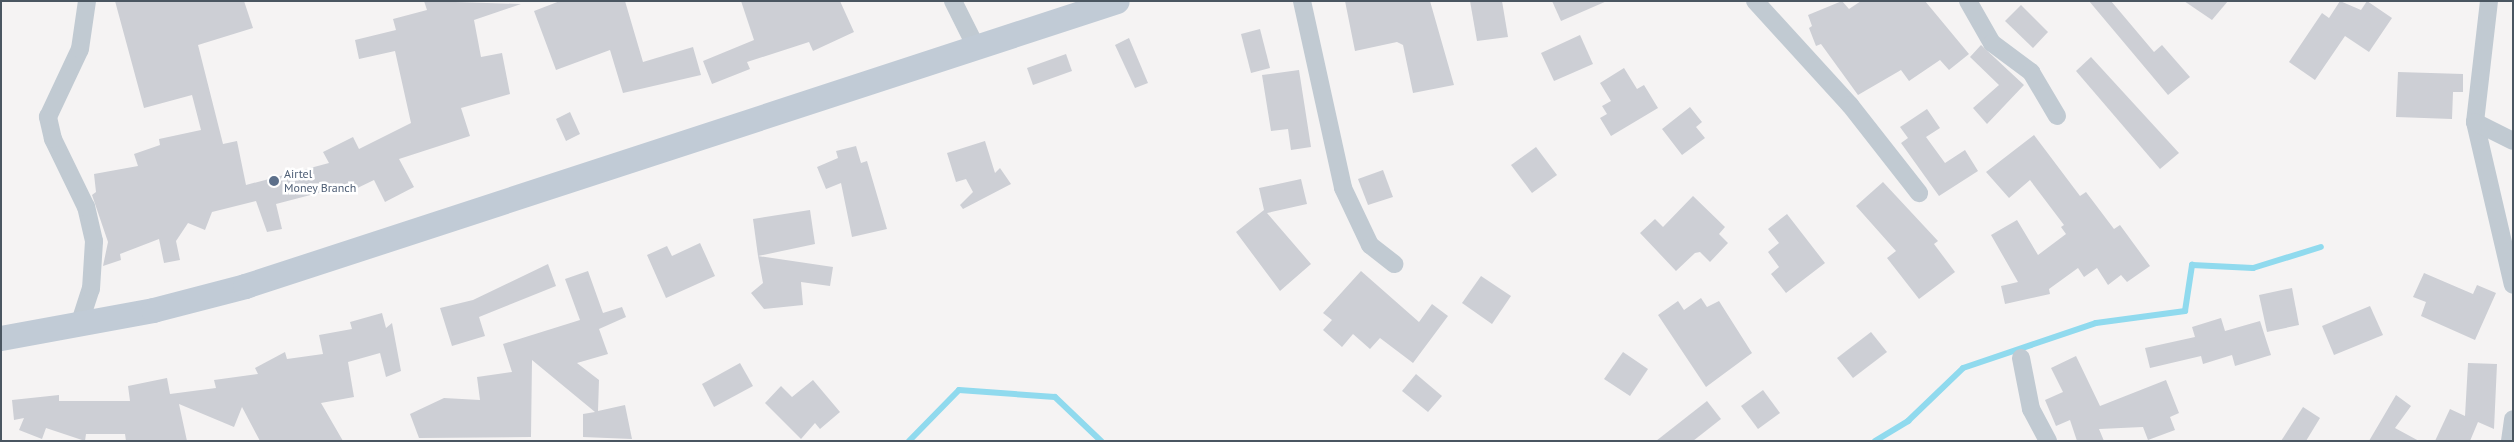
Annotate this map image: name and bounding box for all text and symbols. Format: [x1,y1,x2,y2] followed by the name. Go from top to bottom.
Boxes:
[284,167,357,195] place label: Airtel Money Branch
[268,175,280,187] marker: Airtel Money Branch

